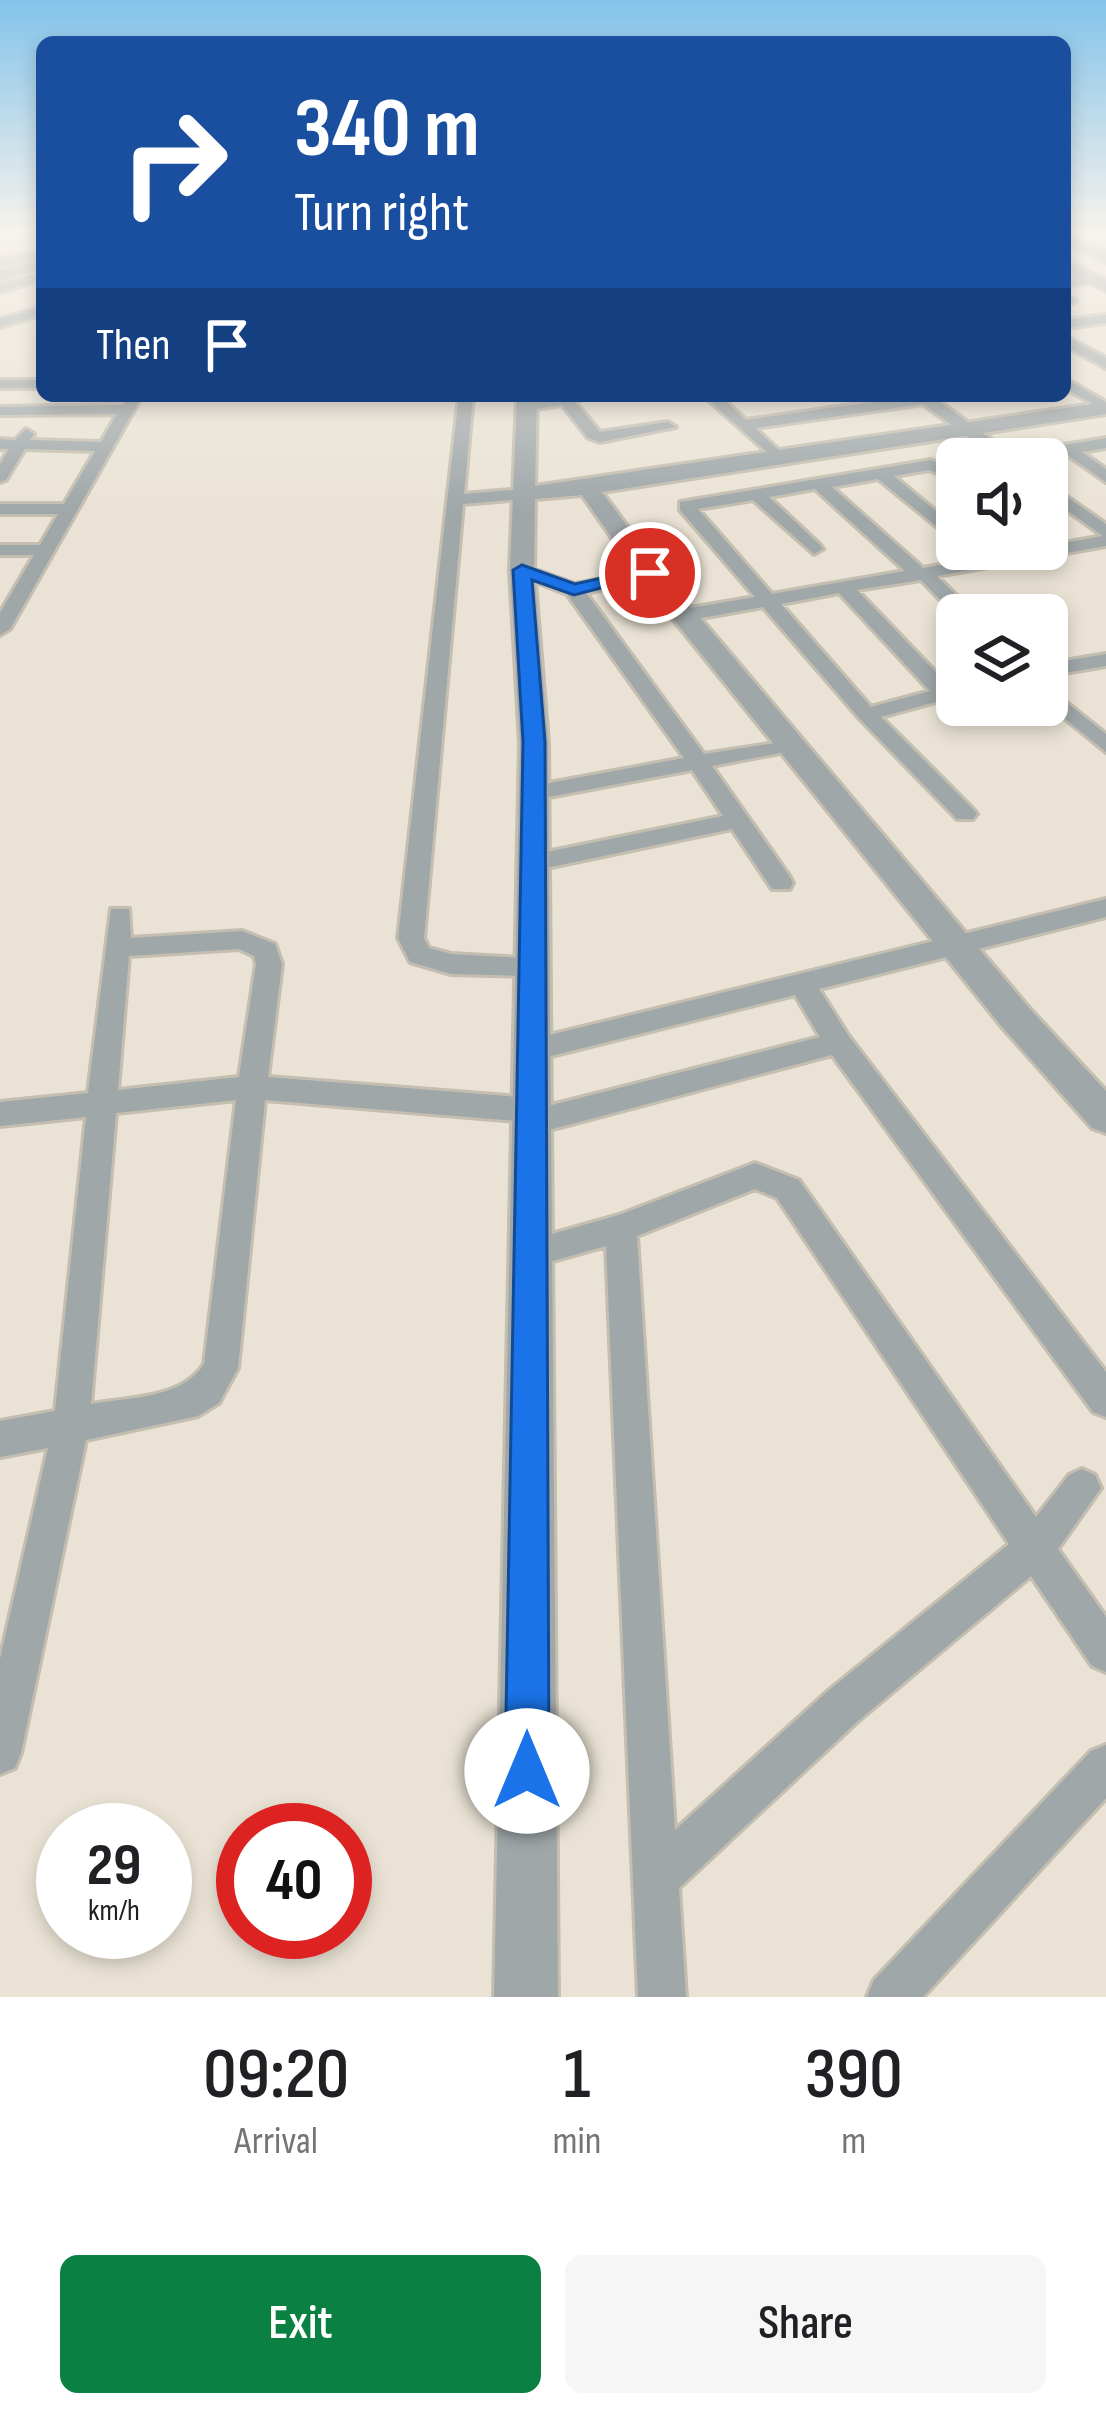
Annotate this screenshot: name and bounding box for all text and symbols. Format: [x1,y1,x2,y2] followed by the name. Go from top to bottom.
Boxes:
[294,79,480,180] text: 340 m
[96,84,252,240] icon: right
[294,181,469,246] text: Turn right
[194,312,260,378] icon: arrive
[96,318,170,373] text: Then
[936,438,1068,726] map controls
[936,438,1068,570] button: sound
[599,522,701,624] pin
[617,540,683,606] icon: arrive
[936,594,1068,726] button: layers
[464,1708,590,1834] position arrow
[216,1803,372,1959] speed limit sign: 40
[87,1830,141,1902] text: 29
[88,1893,140,1929] text: km/h
[203,2032,349,2119] text: 09:20
[563,2032,590,2119] text: 1
[805,2032,903,2119] text: 390
[234,2118,318,2165] text: Arrival
[552,2118,601,2165] text: min
[841,2118,866,2165] text: m
[60,2255,541,2393] button: Exit
[565,2255,1046,2393] button: Share

